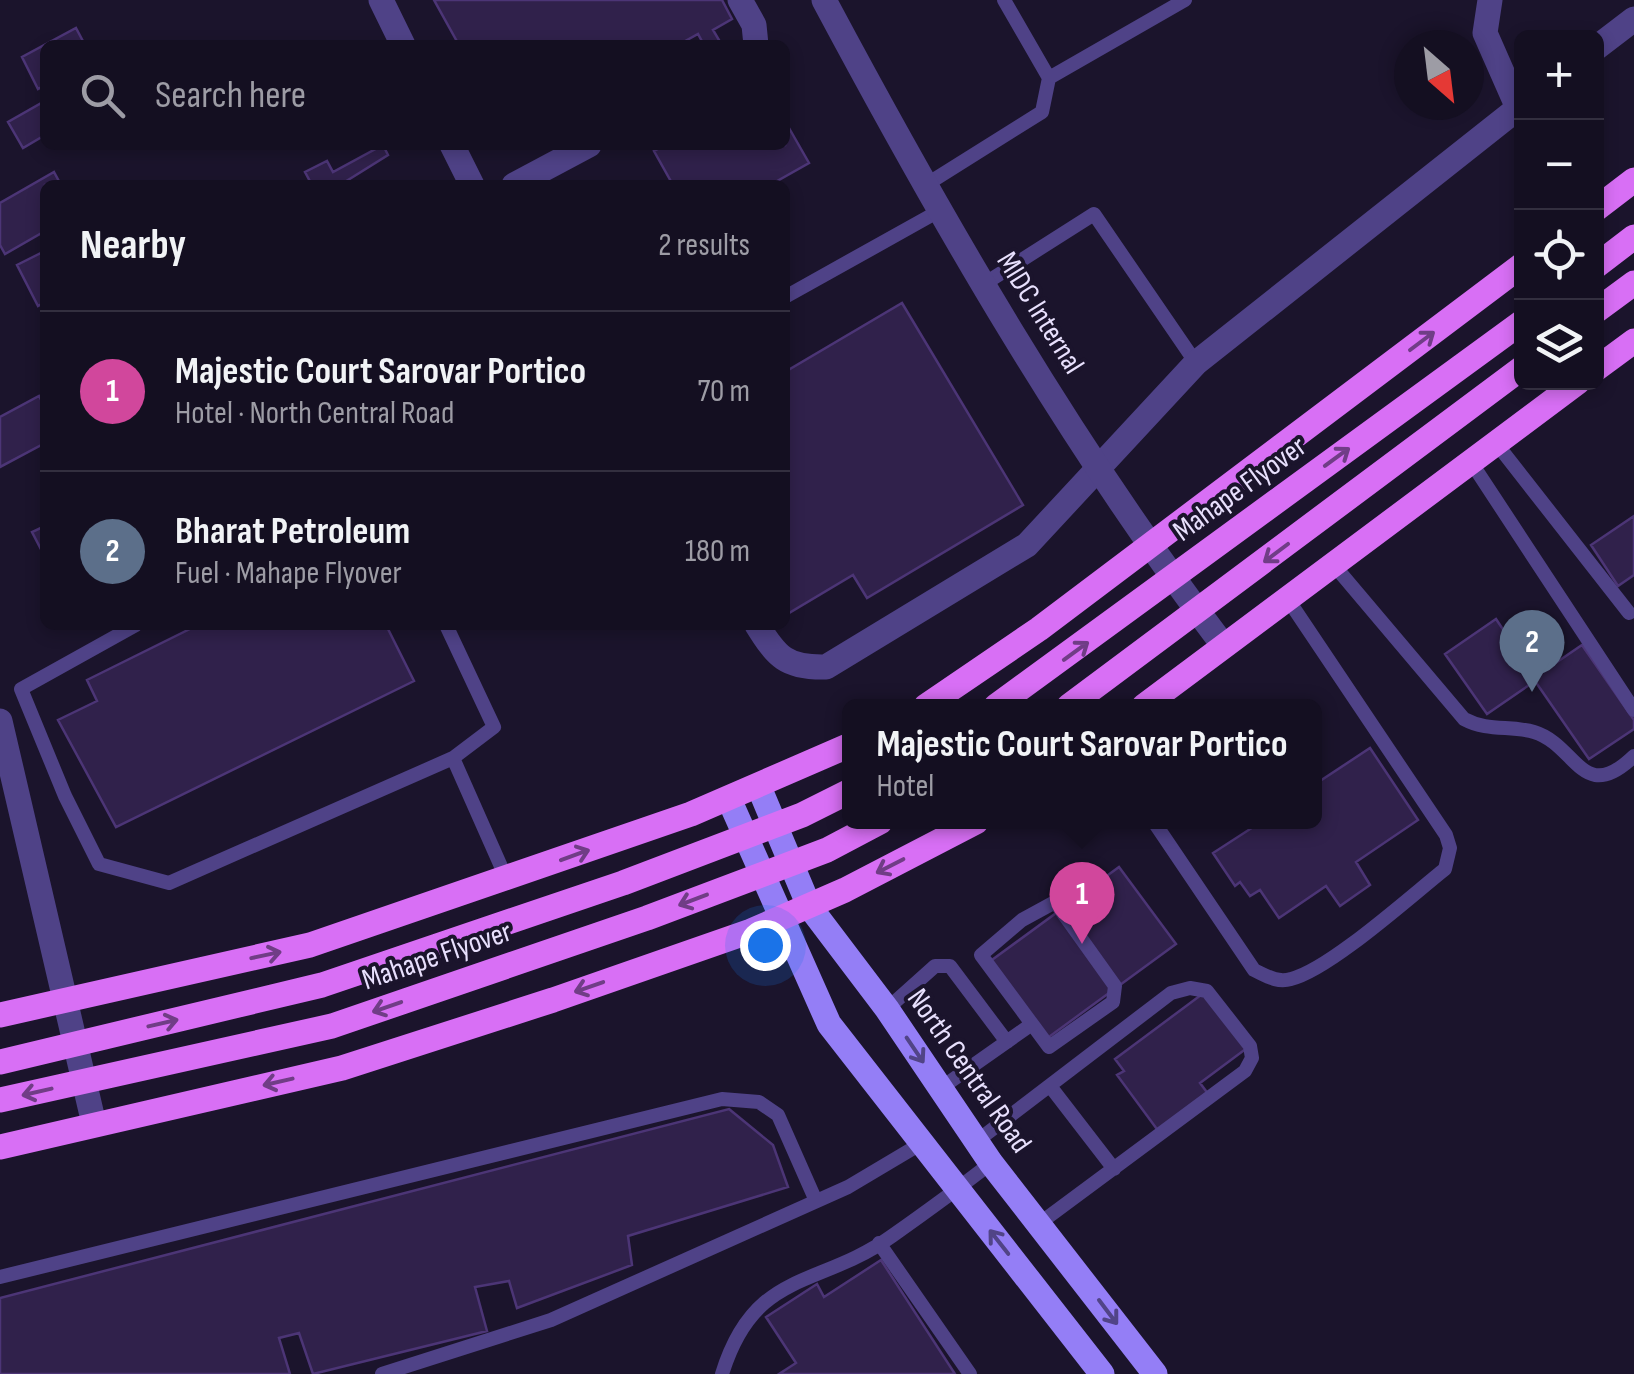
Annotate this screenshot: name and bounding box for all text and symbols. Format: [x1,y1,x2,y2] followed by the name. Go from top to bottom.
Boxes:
[1394,30,1484,120] north arrow
[1514,30,1604,390] map controls
[1514,30,1604,120] button: +
[40,40,790,150] search box
[75,68,130,123] icon: search
[155,73,306,118] text: Search here
[1514,120,1604,210] button: −
[1514,210,1604,300] button: locate
[80,220,186,271] text: Nearby
[658,226,750,265] text: 2 results
[989,246,1091,380] street label: MIDC Internal
[1514,300,1604,390] button: layers
[1408,330,1435,351] one-way arrow
[175,349,586,394] text: Majestic Court Sarovar Portico
[106,372,119,411] text: 1
[697,372,750,411] text: 70 m
[175,394,454,433] text: Hotel · North Central Road
[1166,428,1314,549] street label: Mahape Flyover
[1323,447,1350,468] one-way arrow
[175,509,410,554] text: Bharat Petroleum
[105,532,120,571] text: 2
[685,532,750,571] text: 180 m
[1263,542,1290,563] one-way arrow
[175,554,402,593] text: Fuel · Mahape Flyover
[1500,610,1564,692] pin: 2
[1062,641,1089,662] one-way arrow
[842,699,1322,829] popup
[876,722,1288,767] text: Majestic Court Sarovar Portico
[876,767,934,806] text: Hotel
[558,845,590,863] one-way arrow
[875,857,905,877] one-way arrow
[1050,862,1114,944] pin: 1
[679,893,709,911] one-way arrow
[358,914,517,998] street label: Mahape Flyover
[740,920,791,971] your location
[249,945,281,963] one-way arrow
[573,980,605,998] one-way arrow
[899,982,1039,1160] street label: North Central Road
[371,1000,403,1018] one-way arrow
[146,1013,178,1031] one-way arrow
[904,1036,925,1063] one-way arrow
[263,1074,295,1092] one-way arrow
[22,1083,54,1102] one-way arrow
[989,1229,1010,1256] one-way arrow
[1097,1298,1118,1325] one-way arrow

